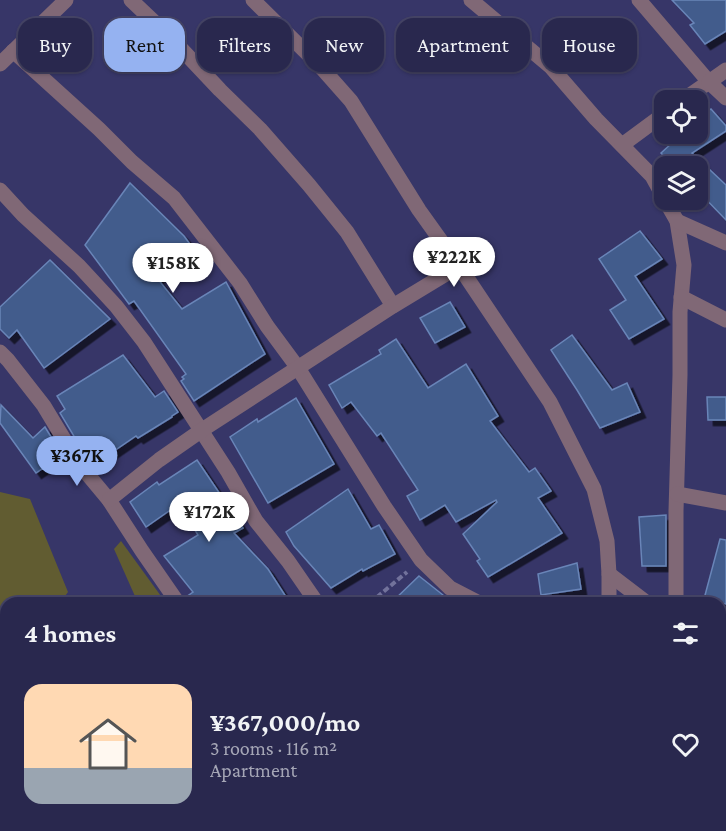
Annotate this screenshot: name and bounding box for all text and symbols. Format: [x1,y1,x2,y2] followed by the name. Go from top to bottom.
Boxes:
[18,18,92,72] chip: Buy
[104,18,185,72] chip: Rent
[197,18,292,72] chip: Filters
[304,18,384,72] chip: New
[396,18,530,72] chip: Apartment
[542,18,637,72] chip: House
[654,90,708,210] map controls
[654,90,708,144] button: locate
[654,156,708,210] button: layers
[412,237,496,288] pin: ¥222K
[131,243,215,294] pin: ¥158K
[427,245,481,267] text: ¥222K
[146,251,200,273] text: ¥158K
[35,436,119,487] pin: ¥367K
[50,444,104,466] text: ¥367K
[167,492,251,543] pin: ¥172K
[183,500,235,522] text: ¥172K
[669,617,702,650] icon: filters
[24,619,116,648] text: 4 homes
[72,708,144,780] icon: home
[210,708,360,737] text: ¥367,000/mo
[669,728,702,761] icon: heart
[210,737,337,759] text: 3 rooms · 116 m²
[210,759,297,781] text: Apartment

